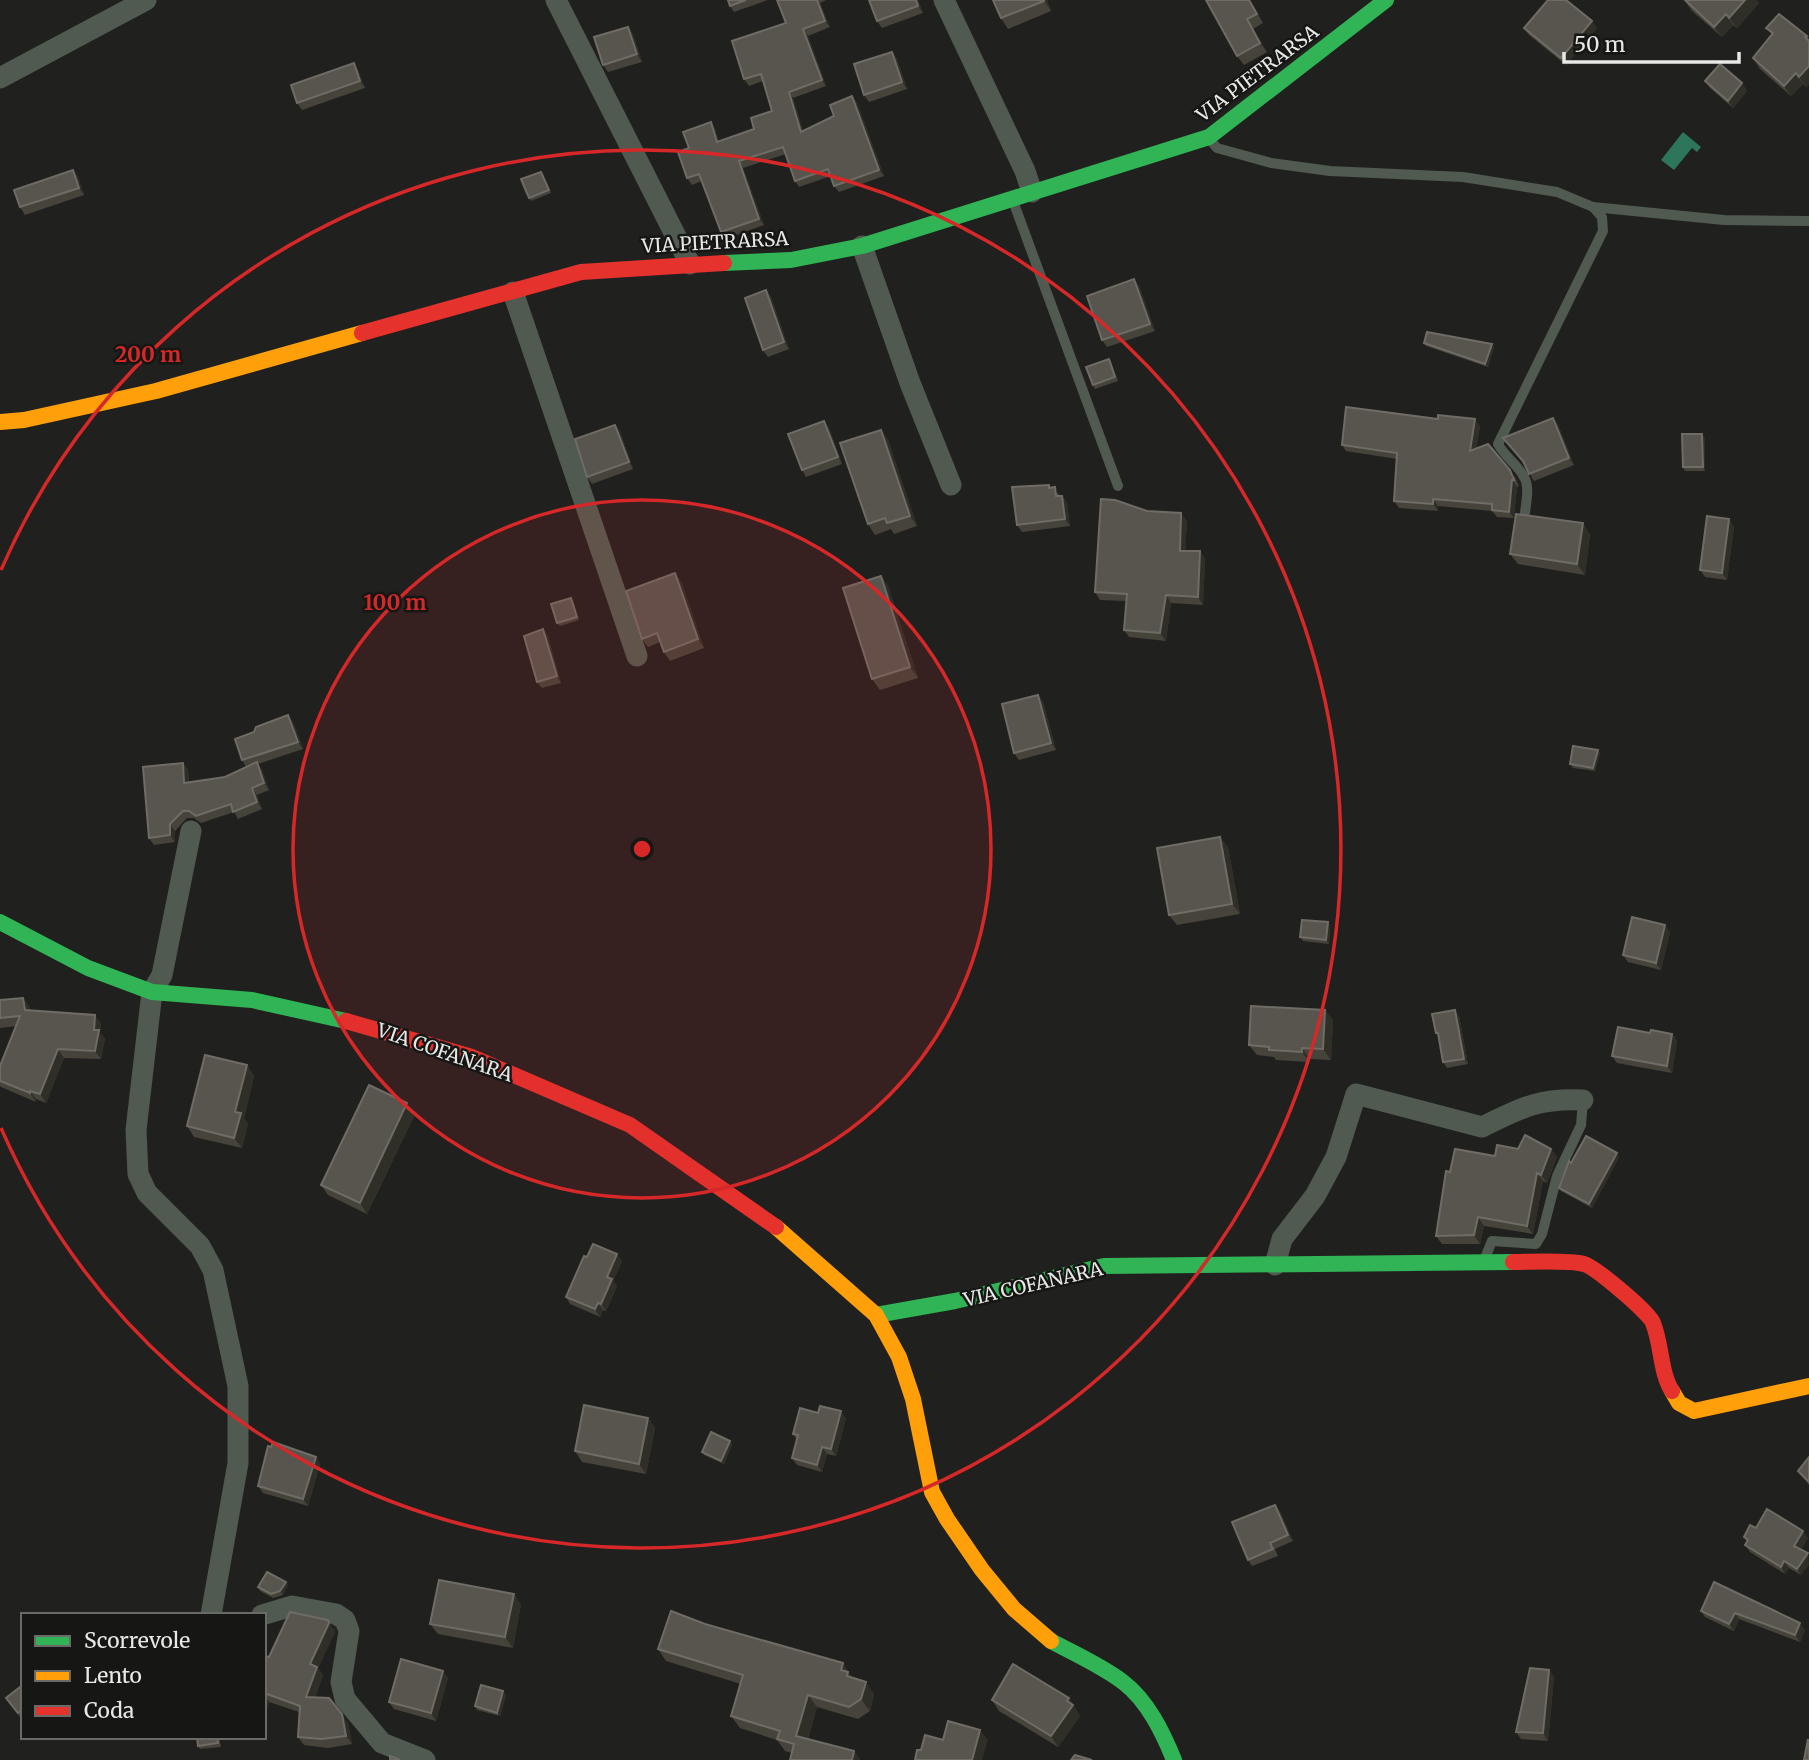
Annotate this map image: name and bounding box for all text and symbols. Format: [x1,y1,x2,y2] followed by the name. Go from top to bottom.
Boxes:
[1190,19,1323,127] street label: VIA PIETRARSA
[1564,21,1739,65] scale bar
[1574,31,1625,58] text: 50 m
[640,226,790,258] street label: VIA PIETRARSA
[115,341,181,368] text: 200 m
[364,589,426,616] text: 100 m
[630,837,654,861] centre of rings
[373,1017,517,1087] street label: VIA COFANARA
[960,1256,1105,1312] street label: VIA COFANARA
[21,1613,266,1739] legend
[84,1627,190,1654] text: Scorrevole
[84,1662,142,1689] text: Lento
[84,1697,134,1724] text: Coda

